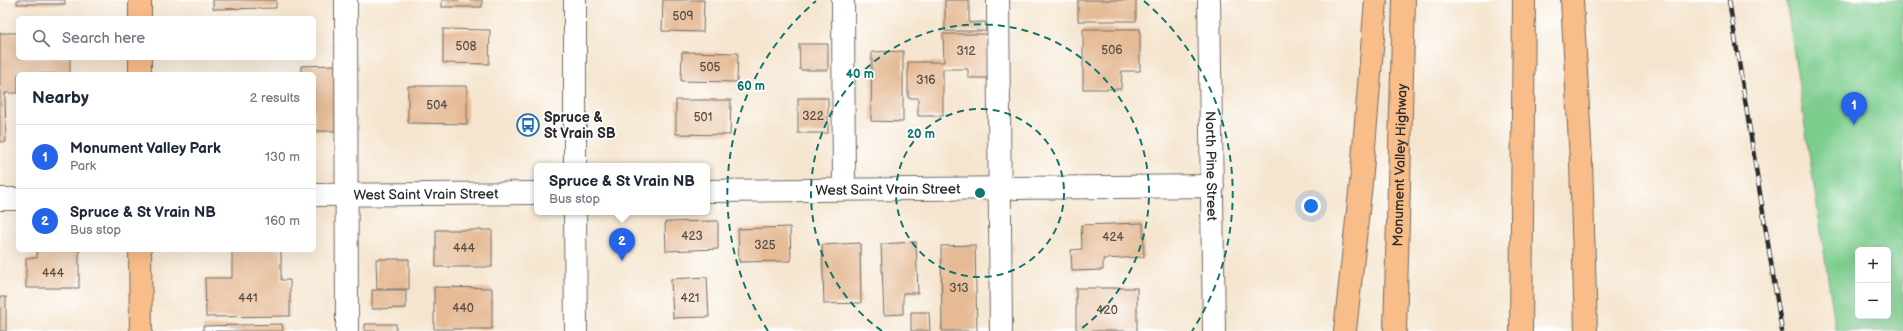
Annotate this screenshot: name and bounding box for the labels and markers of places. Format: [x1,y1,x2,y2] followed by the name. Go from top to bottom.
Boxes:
[1841,92,1867,125] pin: 1
[544,109,616,142] place label: Spruce & St Vrain SB
[515,112,541,138] bus stop icon: Spruce & St Vrain SB
[973,186,987,200] centre of rings
[609,228,635,261] pin: 2

